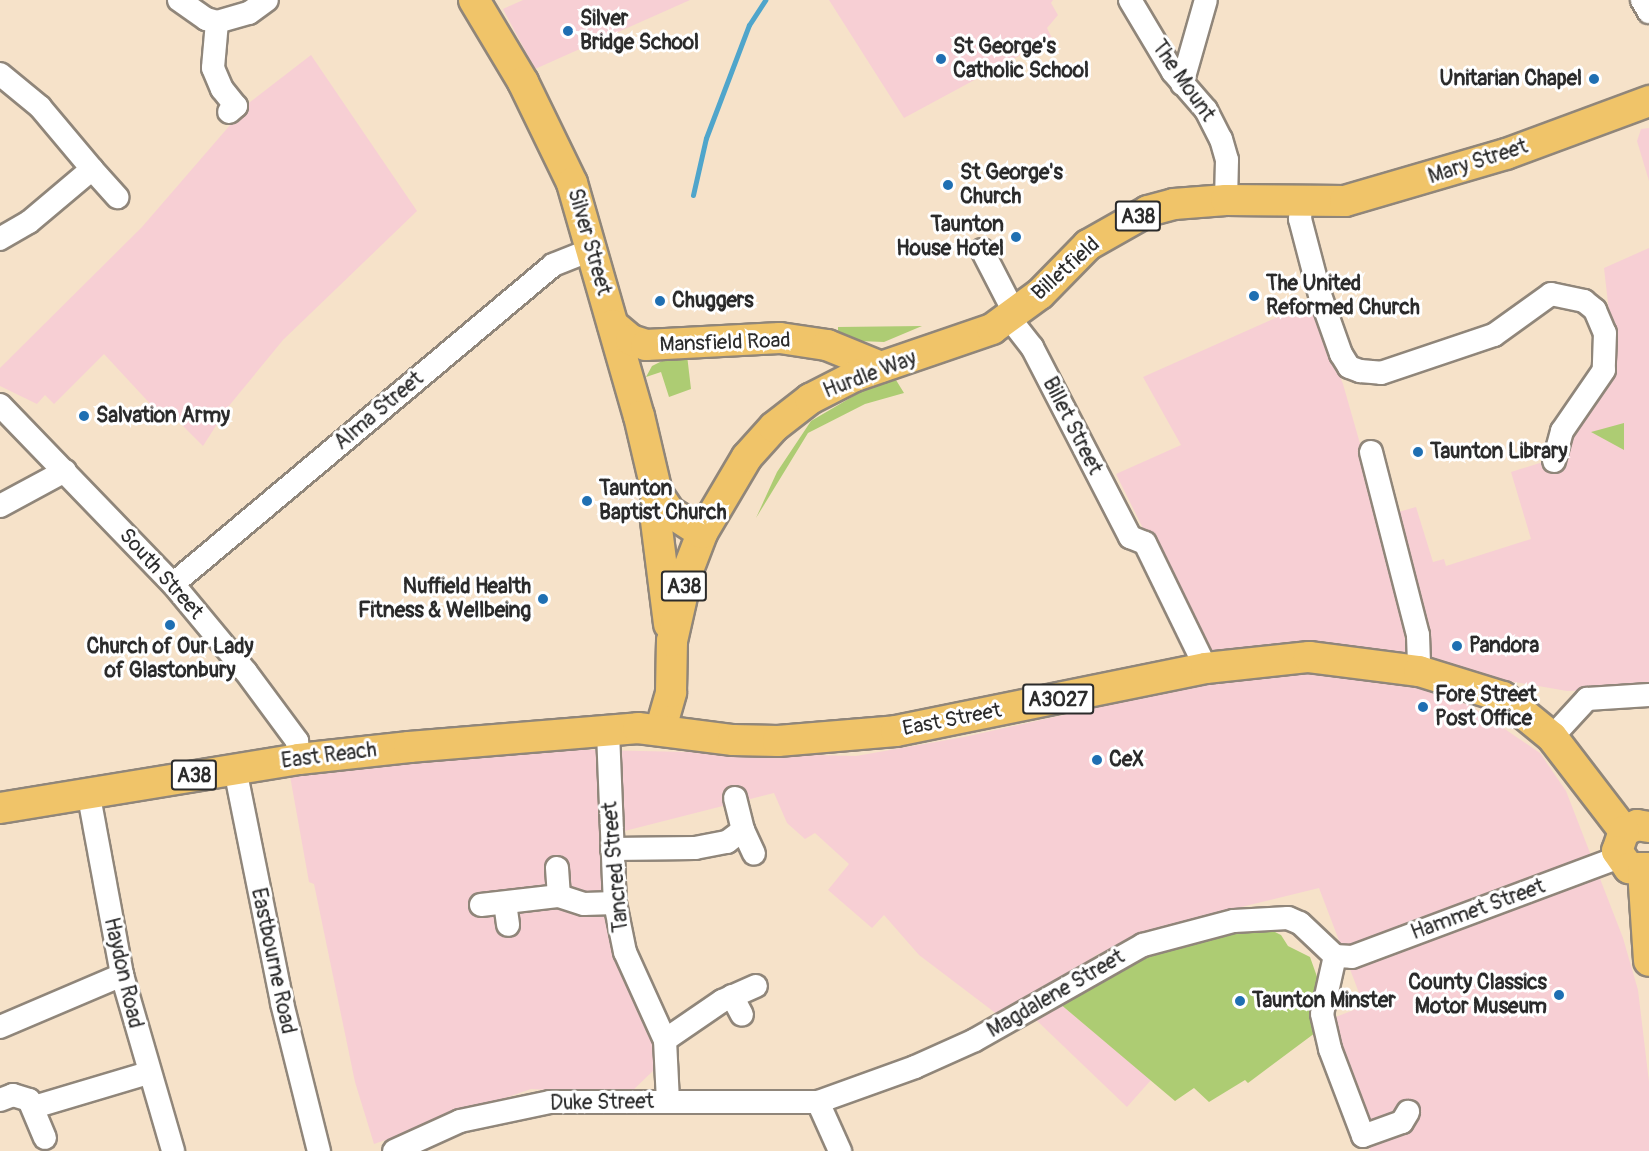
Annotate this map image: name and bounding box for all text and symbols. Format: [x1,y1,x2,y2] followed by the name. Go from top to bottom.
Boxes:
[580,6,699,56] place label: Silver Bridge School
[561,24,575,38] marker: Silver Bridge School
[953,34,1089,84] place label: St George's Catholic School
[1146,35,1220,127] street label: The Mount
[934,52,948,66] marker: St George's Catholic School
[1440,66,1582,92] place label: Unitarian Chapel
[1587,72,1601,86] marker: Unitarian Chapel
[1425,134,1531,190] street label: Mary Street
[960,160,1063,210] place label: St George's Church
[941,178,955,192] marker: St George's Church
[562,186,616,298] street label: Silver Street
[1114,199,1162,233] road number: A38
[896,212,1004,262] place label: Taunton House Hotel
[1009,230,1023,244] marker: Taunton House Hotel
[1027,232,1105,306] street label: Billetfield
[1266,271,1420,321] place label: The United Reformed Church
[672,288,754,314] place label: Chuggers
[1247,289,1261,303] marker: The United Reformed Church
[653,294,667,308] marker: Chuggers
[659,328,791,358] street label: Mansfield Road
[820,346,920,404] street label: Hurdle Way
[329,366,429,456] street label: Alma Street
[1037,373,1107,479] street label: Billet Street
[96,403,230,429] place label: Salvation Army
[77,409,91,423] marker: Salvation Army
[1430,439,1568,465] place label: Taunton Library
[1411,445,1425,459] marker: Taunton Library
[599,476,727,526] place label: Taunton Baptist Church
[580,494,594,508] marker: Taunton Baptist Church
[114,523,208,625] street label: South Street
[660,569,708,603] road number: A38
[358,574,531,624] place label: Nuffield Health Fitness & Wellbeing
[536,592,550,606] marker: Nuffield Health Fitness & Wellbeing
[163,618,177,632] marker: Church of Our Lady of Glastonbury
[1469,633,1539,659] place label: Pandora
[86,634,254,684] place label: Church of Our Lady of Glastonbury
[1450,639,1464,653] marker: Pandora
[1022,682,1094,716] road number: A3027
[1435,682,1537,732] place label: Fore Street Post Office
[900,698,1004,742] street label: East Street
[1416,700,1430,714] marker: Fore Street Post Office
[280,738,378,774] street label: East Reach
[1109,747,1144,773] place label: CeX
[1090,753,1104,767] marker: CeX
[170,758,218,792] road number: A38
[598,800,634,934] street label: Tancred Street
[1408,874,1548,946] street label: Hammet Street
[245,886,301,1036] street label: Eastbourne Road
[98,915,148,1031] street label: Haydon Road
[983,945,1129,1043] street label: Magdalene Street
[1408,970,1547,1020] place label: County Classics Motor Museum
[1252,988,1396,1014] place label: Taunton Minster
[1552,988,1566,1002] marker: County Classics Motor Museum
[1233,994,1247,1008] marker: Taunton Minster
[550,1089,654,1117] street label: Duke Street

